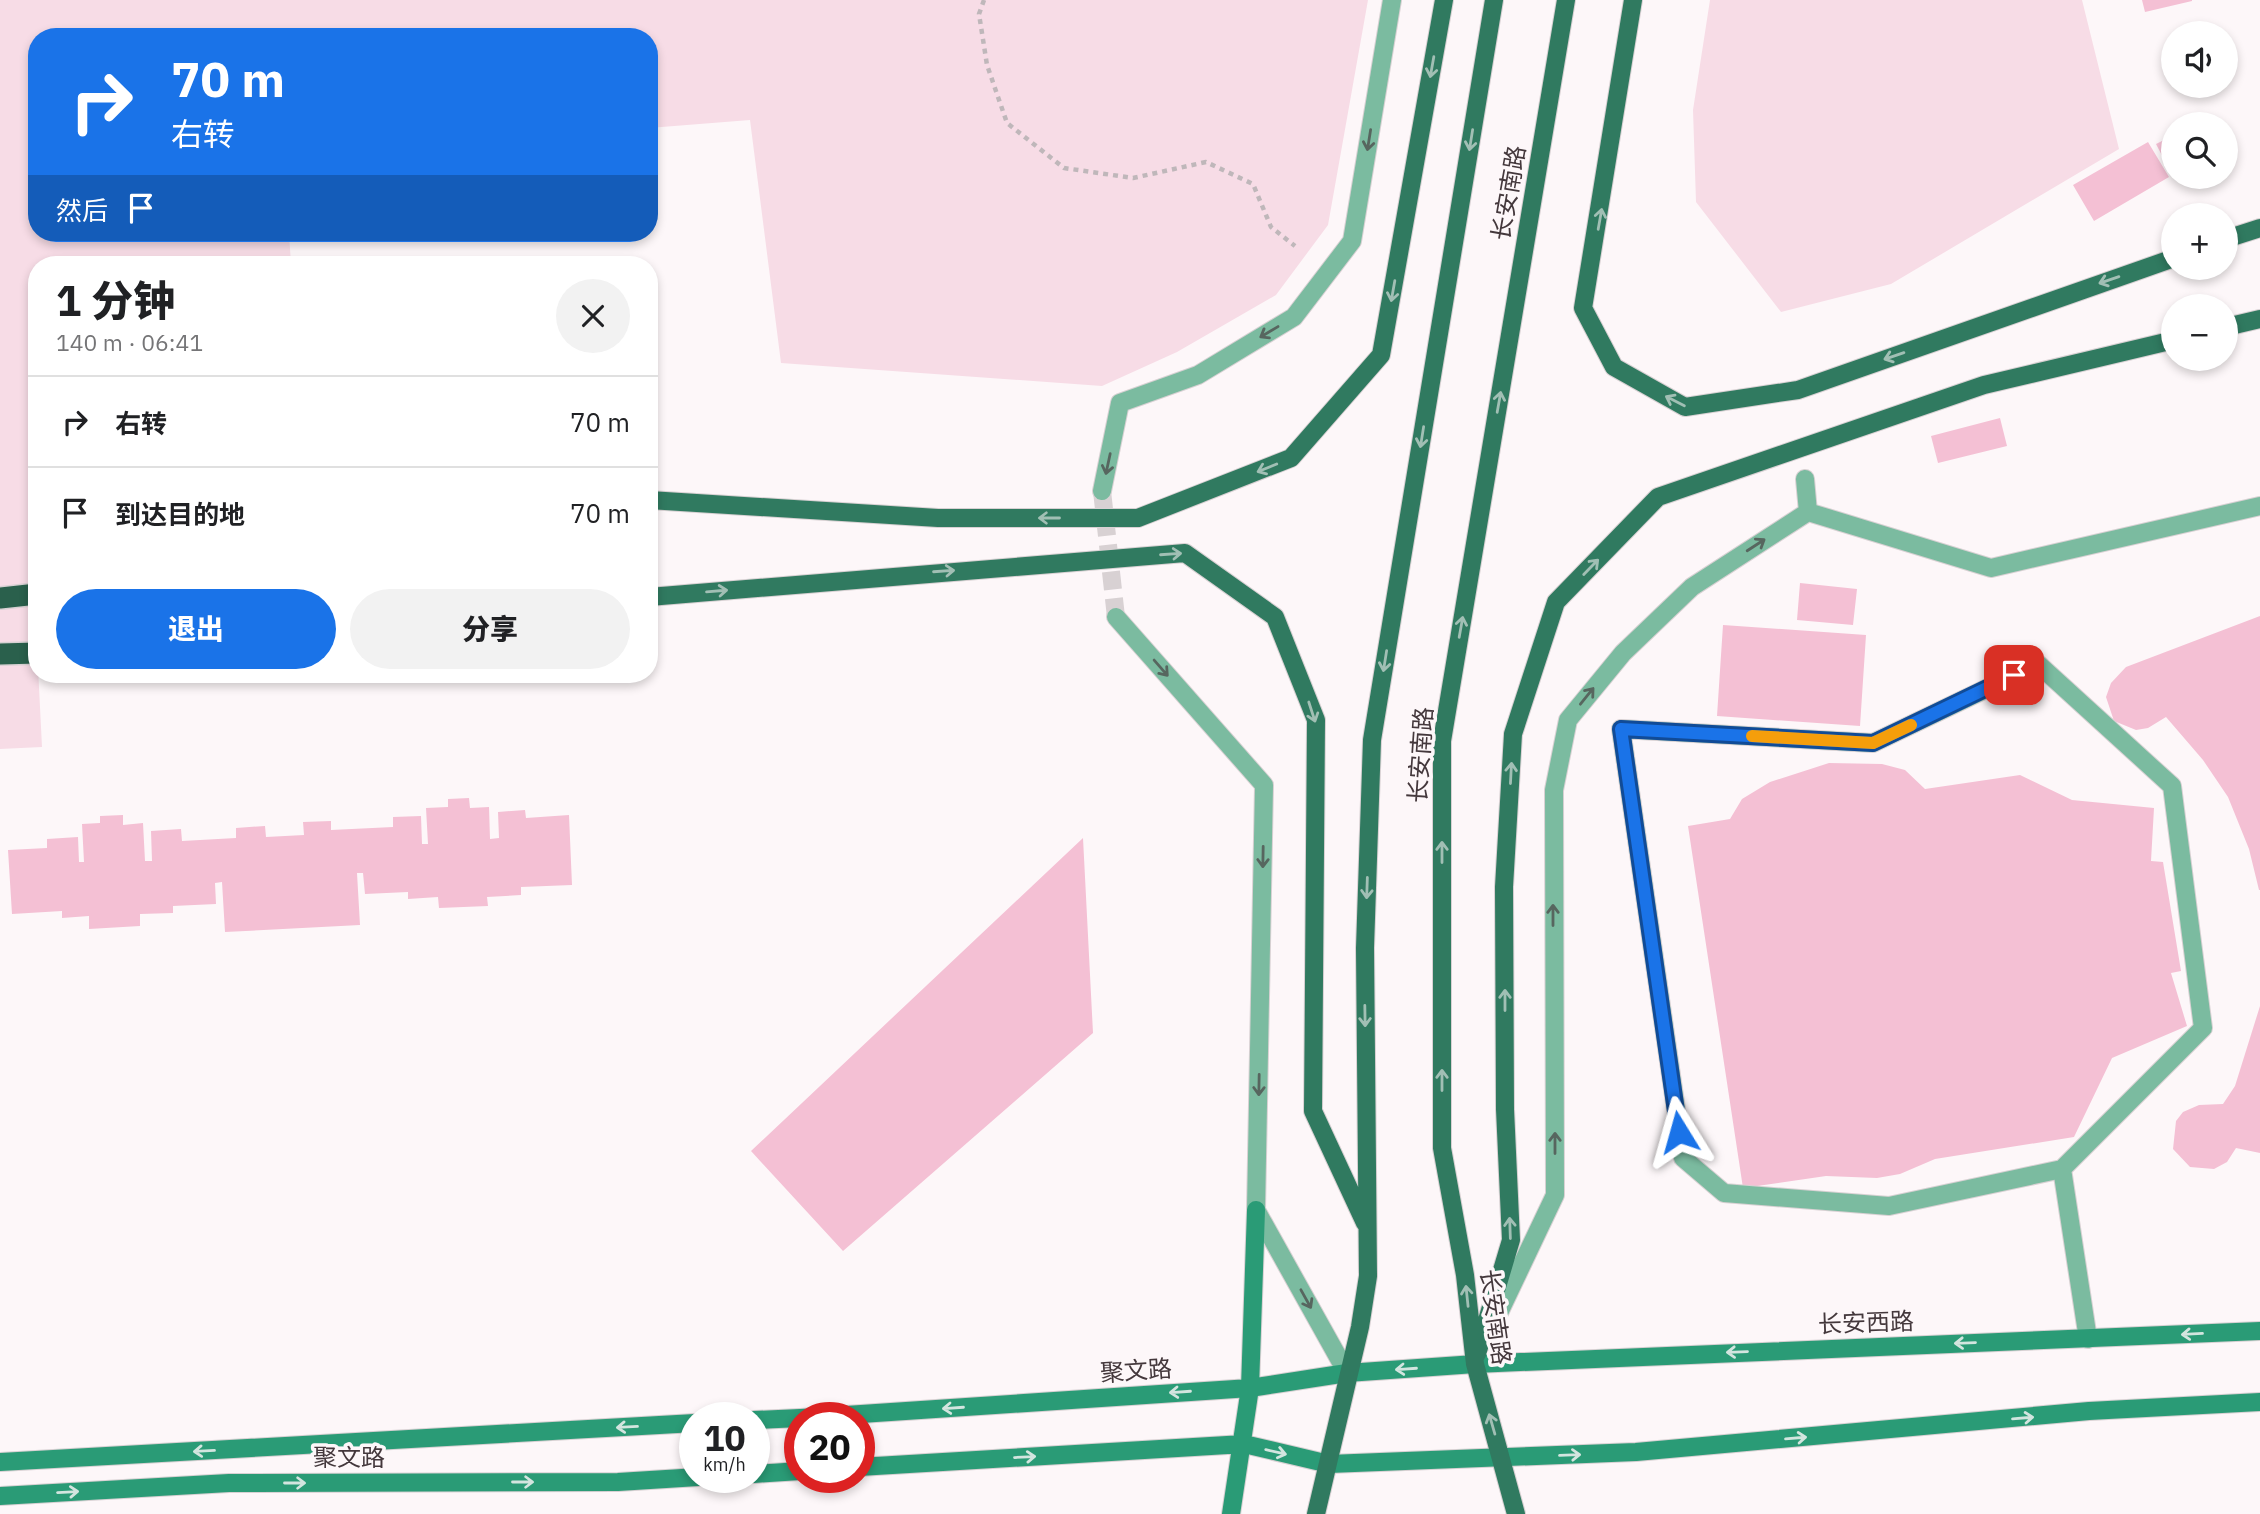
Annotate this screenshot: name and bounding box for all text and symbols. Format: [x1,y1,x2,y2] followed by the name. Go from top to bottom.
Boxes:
[2161,21,2238,371] map controls
[2161,21,2238,98] button: sound
[171,47,285,110] text: 70 m
[1425,55,1438,78] one-way arrow
[56,56,147,147] icon: right
[2161,112,2238,189] button: search
[171,113,235,155] text: 右转
[1362,128,1375,151] one-way arrow
[1464,128,1477,151] one-way arrow
[1484,143,1532,243] street label: 长安南路
[122,189,160,227] icon: arrive
[56,193,108,227] text: 然后
[2161,203,2238,280] button: +
[1594,208,1607,231] one-way arrow
[56,273,175,328] text: 1 分钟
[2099,275,2121,288] one-way arrow
[556,279,630,353] button: close
[1385,279,1399,302] one-way arrow
[2161,294,2238,371] button: −
[1259,325,1279,339] one-way arrow
[56,327,203,357] text: 140 m · 06:41
[1884,351,1906,363] one-way arrow
[1493,391,1506,414] one-way arrow
[1666,393,1686,407] one-way arrow
[56,403,94,441] icon: right
[570,405,630,439] text: 70 m
[115,406,167,440] text: 右转
[1415,425,1428,448] one-way arrow
[1100,452,1114,475] one-way arrow
[1256,462,1278,475] one-way arrow
[56,494,94,532] icon: arrive
[570,496,630,530] text: 70 m
[115,497,245,531] text: 到达目的地
[1038,511,1061,525] one-way arrow
[1745,538,1765,552] one-way arrow
[1159,547,1181,560] one-way arrow
[1582,558,1599,575] one-way arrow
[932,564,955,577] one-way arrow
[705,584,728,597] one-way arrow
[56,589,336,669] button: 退出
[350,589,630,669] button: 分享
[1455,616,1468,638] one-way arrow
[1984,645,2044,705] pin
[1378,649,1391,672] one-way arrow
[1995,656,2033,694] icon: arrive
[1153,659,1169,677] one-way arrow
[1579,687,1595,705] one-way arrow
[1307,701,1319,723] one-way arrow
[1401,706,1439,804] street label: 长安南路
[1504,762,1517,785] one-way arrow
[1435,841,1449,864] one-way arrow
[1256,845,1269,868] one-way arrow
[1360,876,1373,899] one-way arrow
[1546,904,1560,927] one-way arrow
[1498,989,1512,1012] one-way arrow
[1359,1005,1372,1028] one-way arrow
[1435,1069,1449,1092] one-way arrow
[1252,1073,1265,1096] one-way arrow
[1642,1095,1716,1169] position arrow
[1548,1131,1562,1154] one-way arrow
[1504,1216,1517,1239] one-way arrow
[1473,1267,1519,1367] street label: 长安南路
[1461,1285,1474,1308] one-way arrow
[1300,1288,1313,1309] one-way arrow
[1817,1304,1914,1340] street label: 长安西路
[2181,1328,2204,1341] one-way arrow
[1953,1337,1976,1350] one-way arrow
[1726,1345,1749,1358] one-way arrow
[1099,1352,1173,1388] street label: 聚文路
[1396,1363,1418,1376] one-way arrow
[1169,1386,1192,1399] one-way arrow
[784,1402,875,1493] speed limit sign: 20
[943,1402,965,1415] one-way arrow
[2011,1411,2034,1424] one-way arrow
[1484,1414,1497,1436] one-way arrow
[703,1415,746,1461] text: 10
[616,1421,638,1434] one-way arrow
[1785,1431,1807,1444] one-way arrow
[313,1441,385,1473] street label: 聚文路
[193,1444,216,1457] one-way arrow
[1264,1445,1287,1459] one-way arrow
[1558,1449,1581,1462] one-way arrow
[1013,1451,1036,1464] one-way arrow
[703,1453,746,1476] text: km/h
[511,1475,534,1489] one-way arrow
[284,1476,307,1490] one-way arrow
[56,1486,79,1499] one-way arrow

